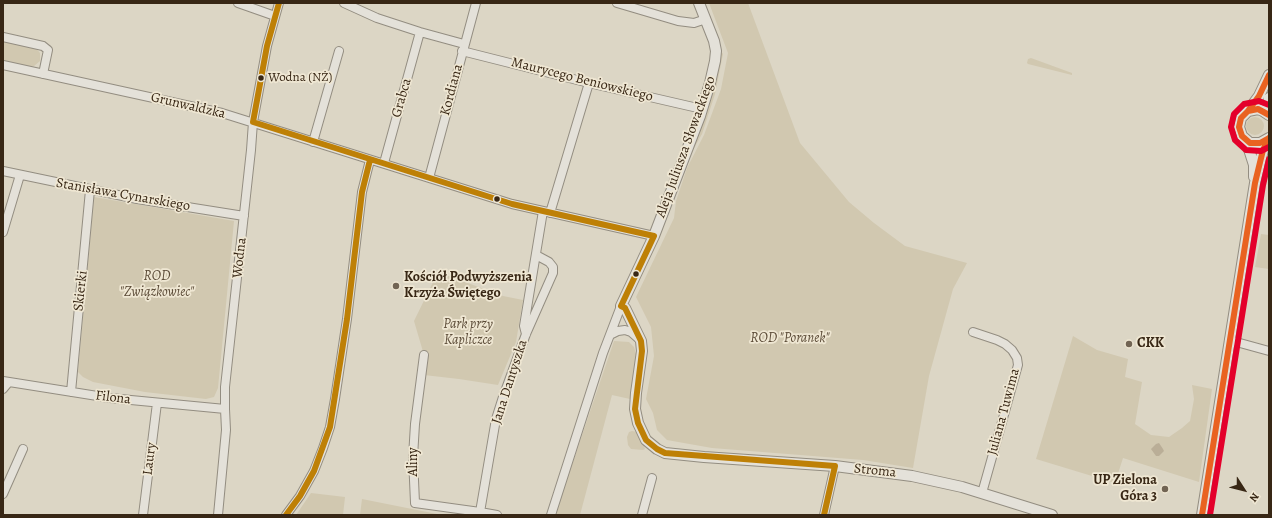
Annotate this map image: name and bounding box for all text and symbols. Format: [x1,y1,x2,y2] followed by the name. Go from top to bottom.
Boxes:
[509,54,655,106] street label: Maurycego Beniowskiego
[437,62,467,118] street label: Kordiana
[268,70,332,86] place label: Wodna (NŻ)
[256,73,266,83] marker: Wodna (NŻ)
[653,74,719,220] street label: Aleja Juliusza Słowackiego
[388,76,416,120] street label: Grabca
[149,89,227,123] street label: Grunwaldzka
[55,175,191,215] street label: Stanisława Cynarskiego
[492,194,502,204] unlabelled marker
[230,237,250,279] street label: Wodna
[120,269,194,302] park label: ROD "Związkowiec"
[631,269,641,279] unlabelled marker
[71,270,91,312] street label: Skierki
[404,270,532,302] place label: Kościół Podwyższenia Krzyża Świętego
[391,281,401,291] marker: Kościół Podwyższenia Krzyża Świętego
[443,317,493,350] park label: Park przy Kapliczce
[750,331,830,347] park label: ROD "Poranek"
[1137,336,1164,352] place label: CKK
[488,338,532,426] street label: Jana Dantyszka
[1124,339,1134,349] marker: CKK
[984,367,1024,457] street label: Juliana Tuwima
[94,388,132,408] street label: Filona
[140,442,160,476] street label: Laury
[406,448,422,476] street label: Aliny
[853,460,897,482] street label: Stroma
[1224,470,1264,510] north arrow
[1093,473,1157,506] place label: UP Zielona Góra 3
[1160,484,1170,494] marker: UP Zielona Góra 3
[1246,490,1263,505] text: N

